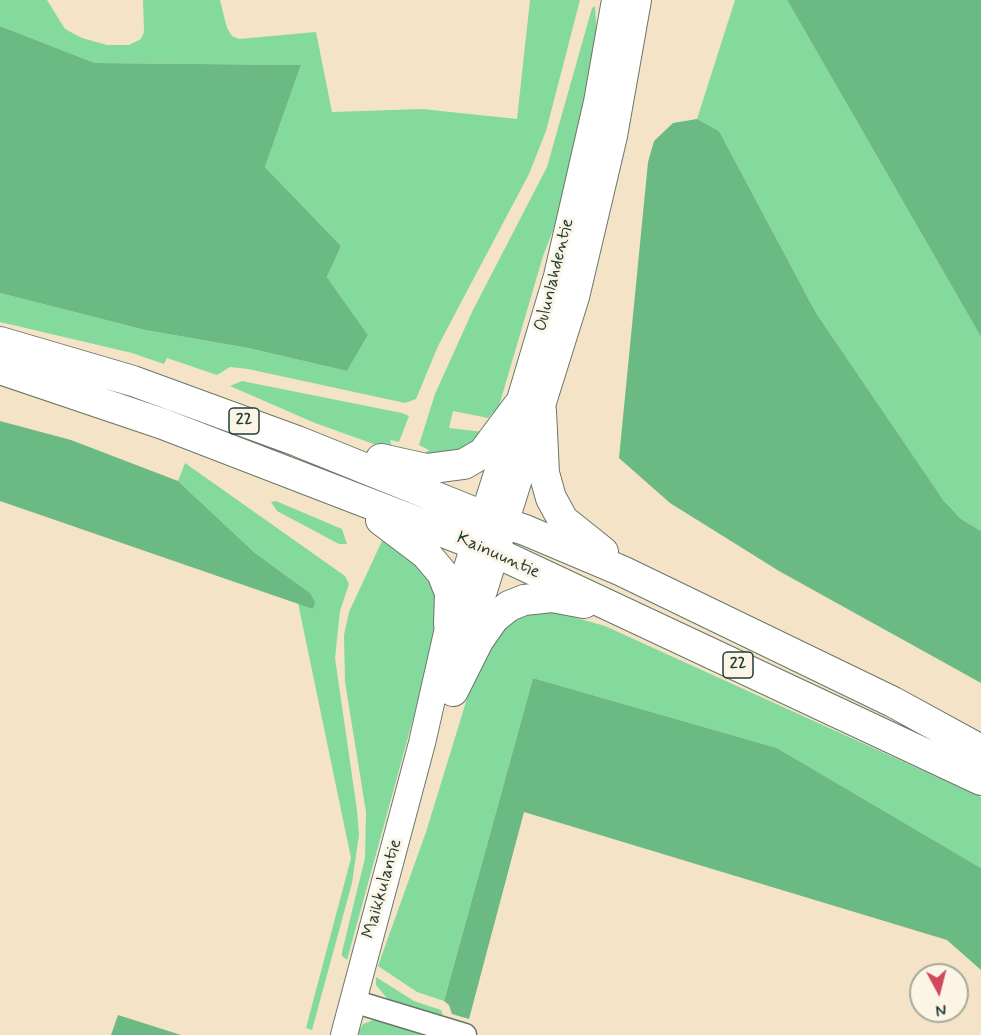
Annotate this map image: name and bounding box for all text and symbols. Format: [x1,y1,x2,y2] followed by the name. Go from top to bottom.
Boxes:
[531,216,579,334] street label: Oulunlahdentie
[229,408,259,434] road number: 22
[453,528,543,584] street label: Kainuuntie
[723,652,753,678] road number: 22
[359,837,407,941] street label: Maikkulantie
[909,963,969,1023] north arrow
[934,998,948,1020] text: N

